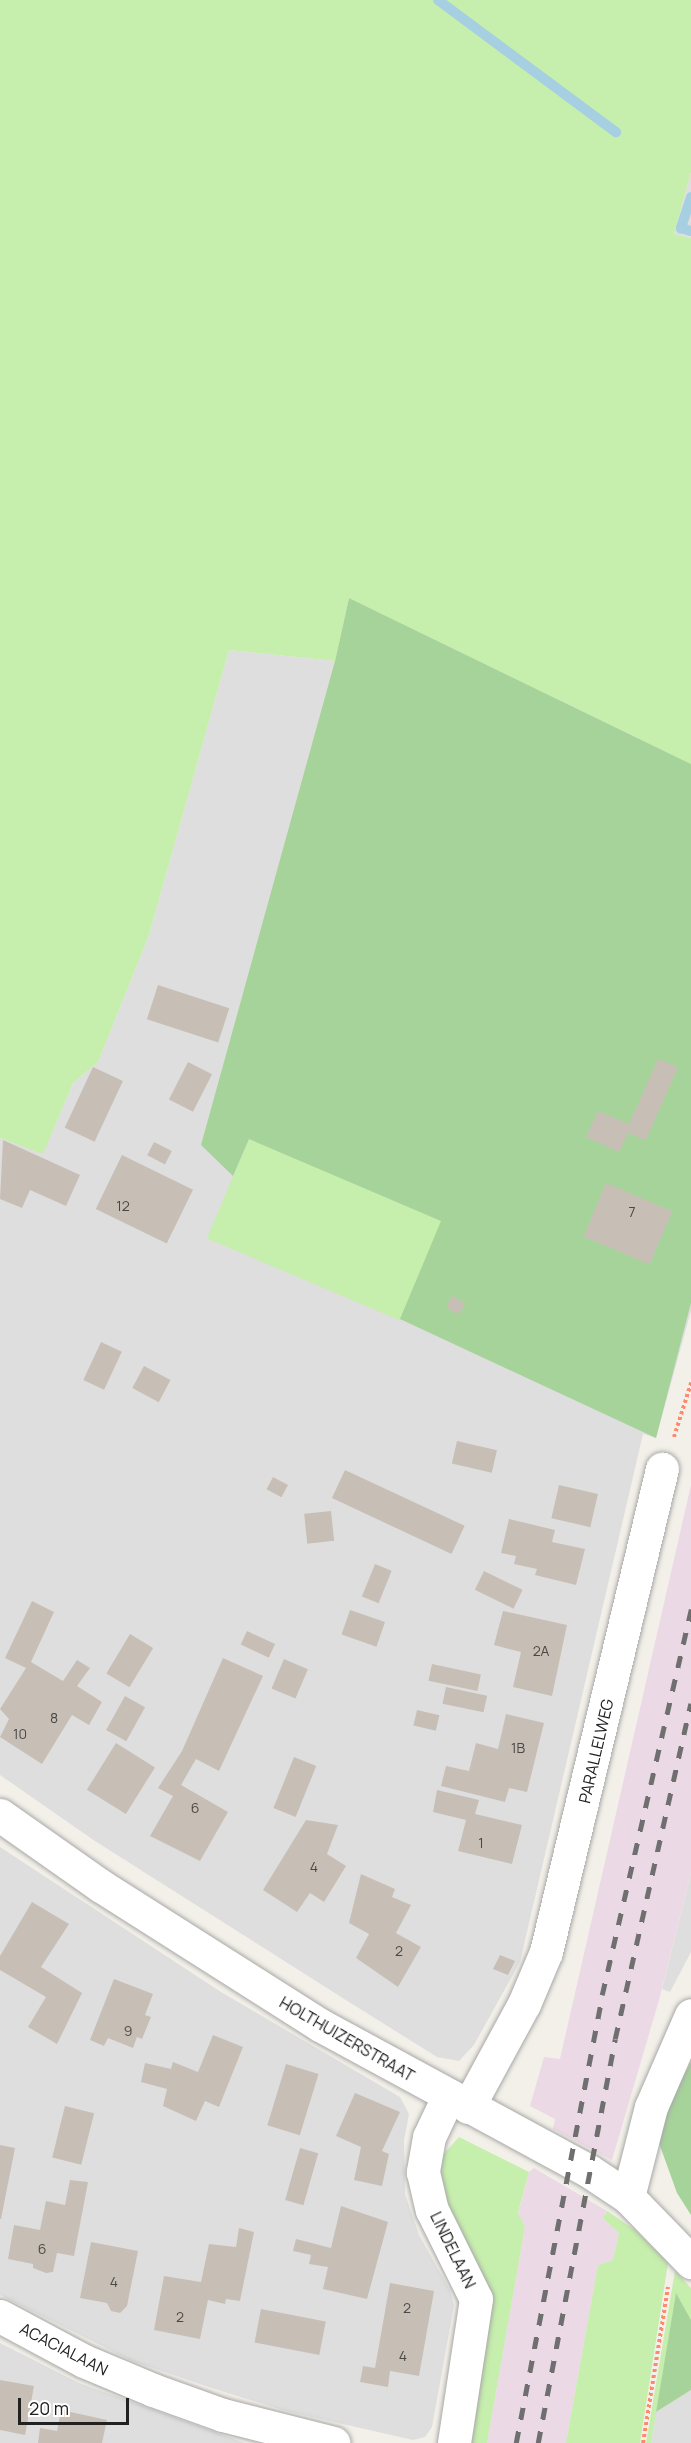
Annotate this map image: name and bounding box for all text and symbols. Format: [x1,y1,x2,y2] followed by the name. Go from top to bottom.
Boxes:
[116,1198,130,1214] house number: 12
[628,1204,636,1220] house number: 7
[533,1643,549,1659] house number: 2A
[575,1697,617,1805] street label: PARALLELWEG
[50,1710,58,1726] house number: 8
[13,1726,27,1742] house number: 10
[511,1740,525,1756] house number: 1B
[191,1800,199,1816] house number: 6
[478,1835,484,1851] house number: 1
[310,1859,318,1875] house number: 4
[395,1943,403,1959] house number: 2
[276,1993,418,2085] street label: HOLTHUIZERSTRAAT
[124,2023,132,2039] house number: 9
[426,2209,480,2291] street label: LINDELAAN
[38,2241,46,2257] house number: 6
[110,2274,118,2290] house number: 4
[403,2300,411,2316] house number: 2
[176,2309,184,2325] house number: 2
[17,2319,111,2379] street label: ACACIALAAN
[399,2348,407,2364] house number: 4
[21,2386,132,2424] scale bar
[29,2396,69,2420] text: 20 m

